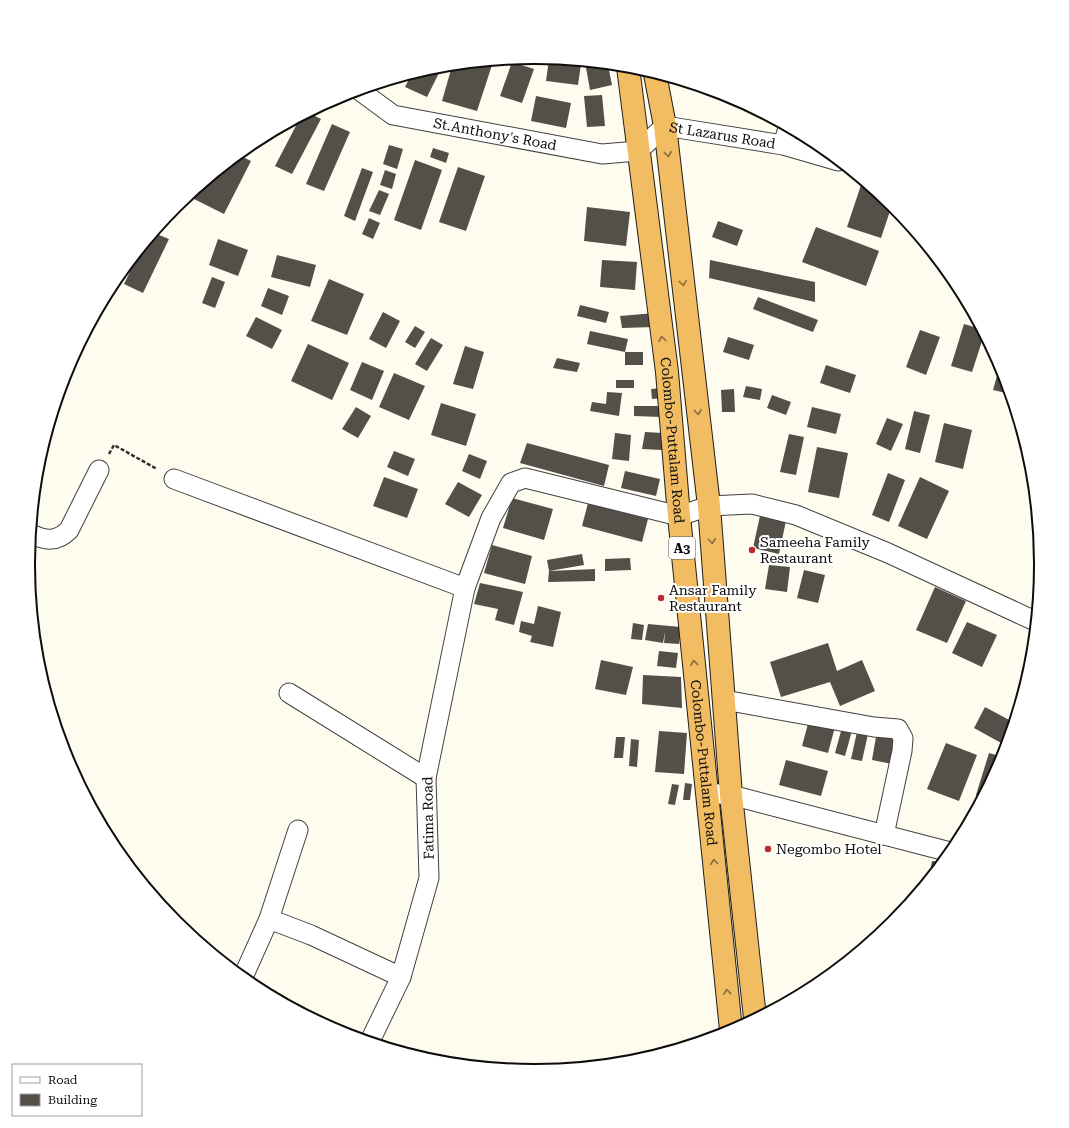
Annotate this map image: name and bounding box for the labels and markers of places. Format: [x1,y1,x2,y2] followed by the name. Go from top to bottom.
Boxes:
[760,534,870,566] place label: Sameeha Family Restaurant
[747,545,757,555] marker: Sameeha Family Restaurant
[669,582,757,614] place label: Ansar Family Restaurant
[656,593,666,603] marker: Ansar Family Restaurant
[776,841,882,857] place label: Negombo Hotel
[763,844,773,854] marker: Negombo Hotel

